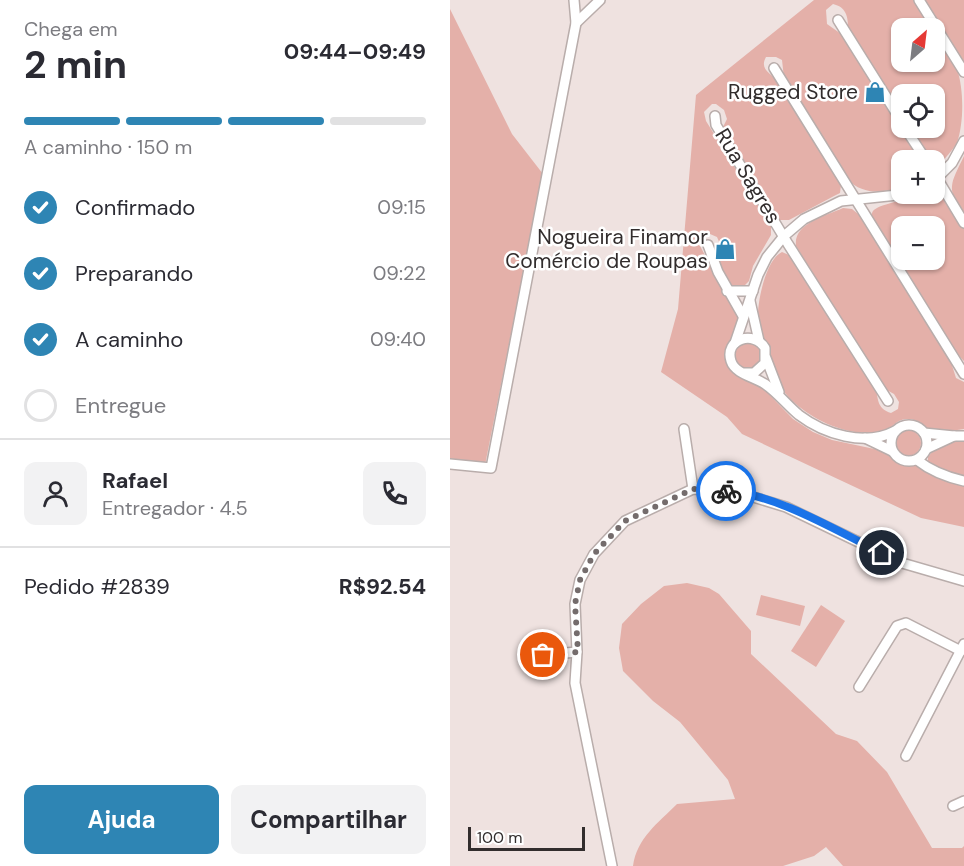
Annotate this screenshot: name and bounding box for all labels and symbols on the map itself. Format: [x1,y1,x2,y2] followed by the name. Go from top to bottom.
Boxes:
[891,18,945,72] north arrow
[728,78,858,106] place label: Rugged Store
[863,80,887,104] shop icon: Rugged Store
[709,123,787,229] street label: Rua Sagres
[505,223,708,275] place label: Nogueira Finamor Comércio de Roupas
[713,237,737,261] shop icon: Nogueira Finamor Comércio de Roupas
[696,461,756,521] courier
[856,527,907,578] pin
[517,629,568,680] pin
[468,824,585,852] scale bar

